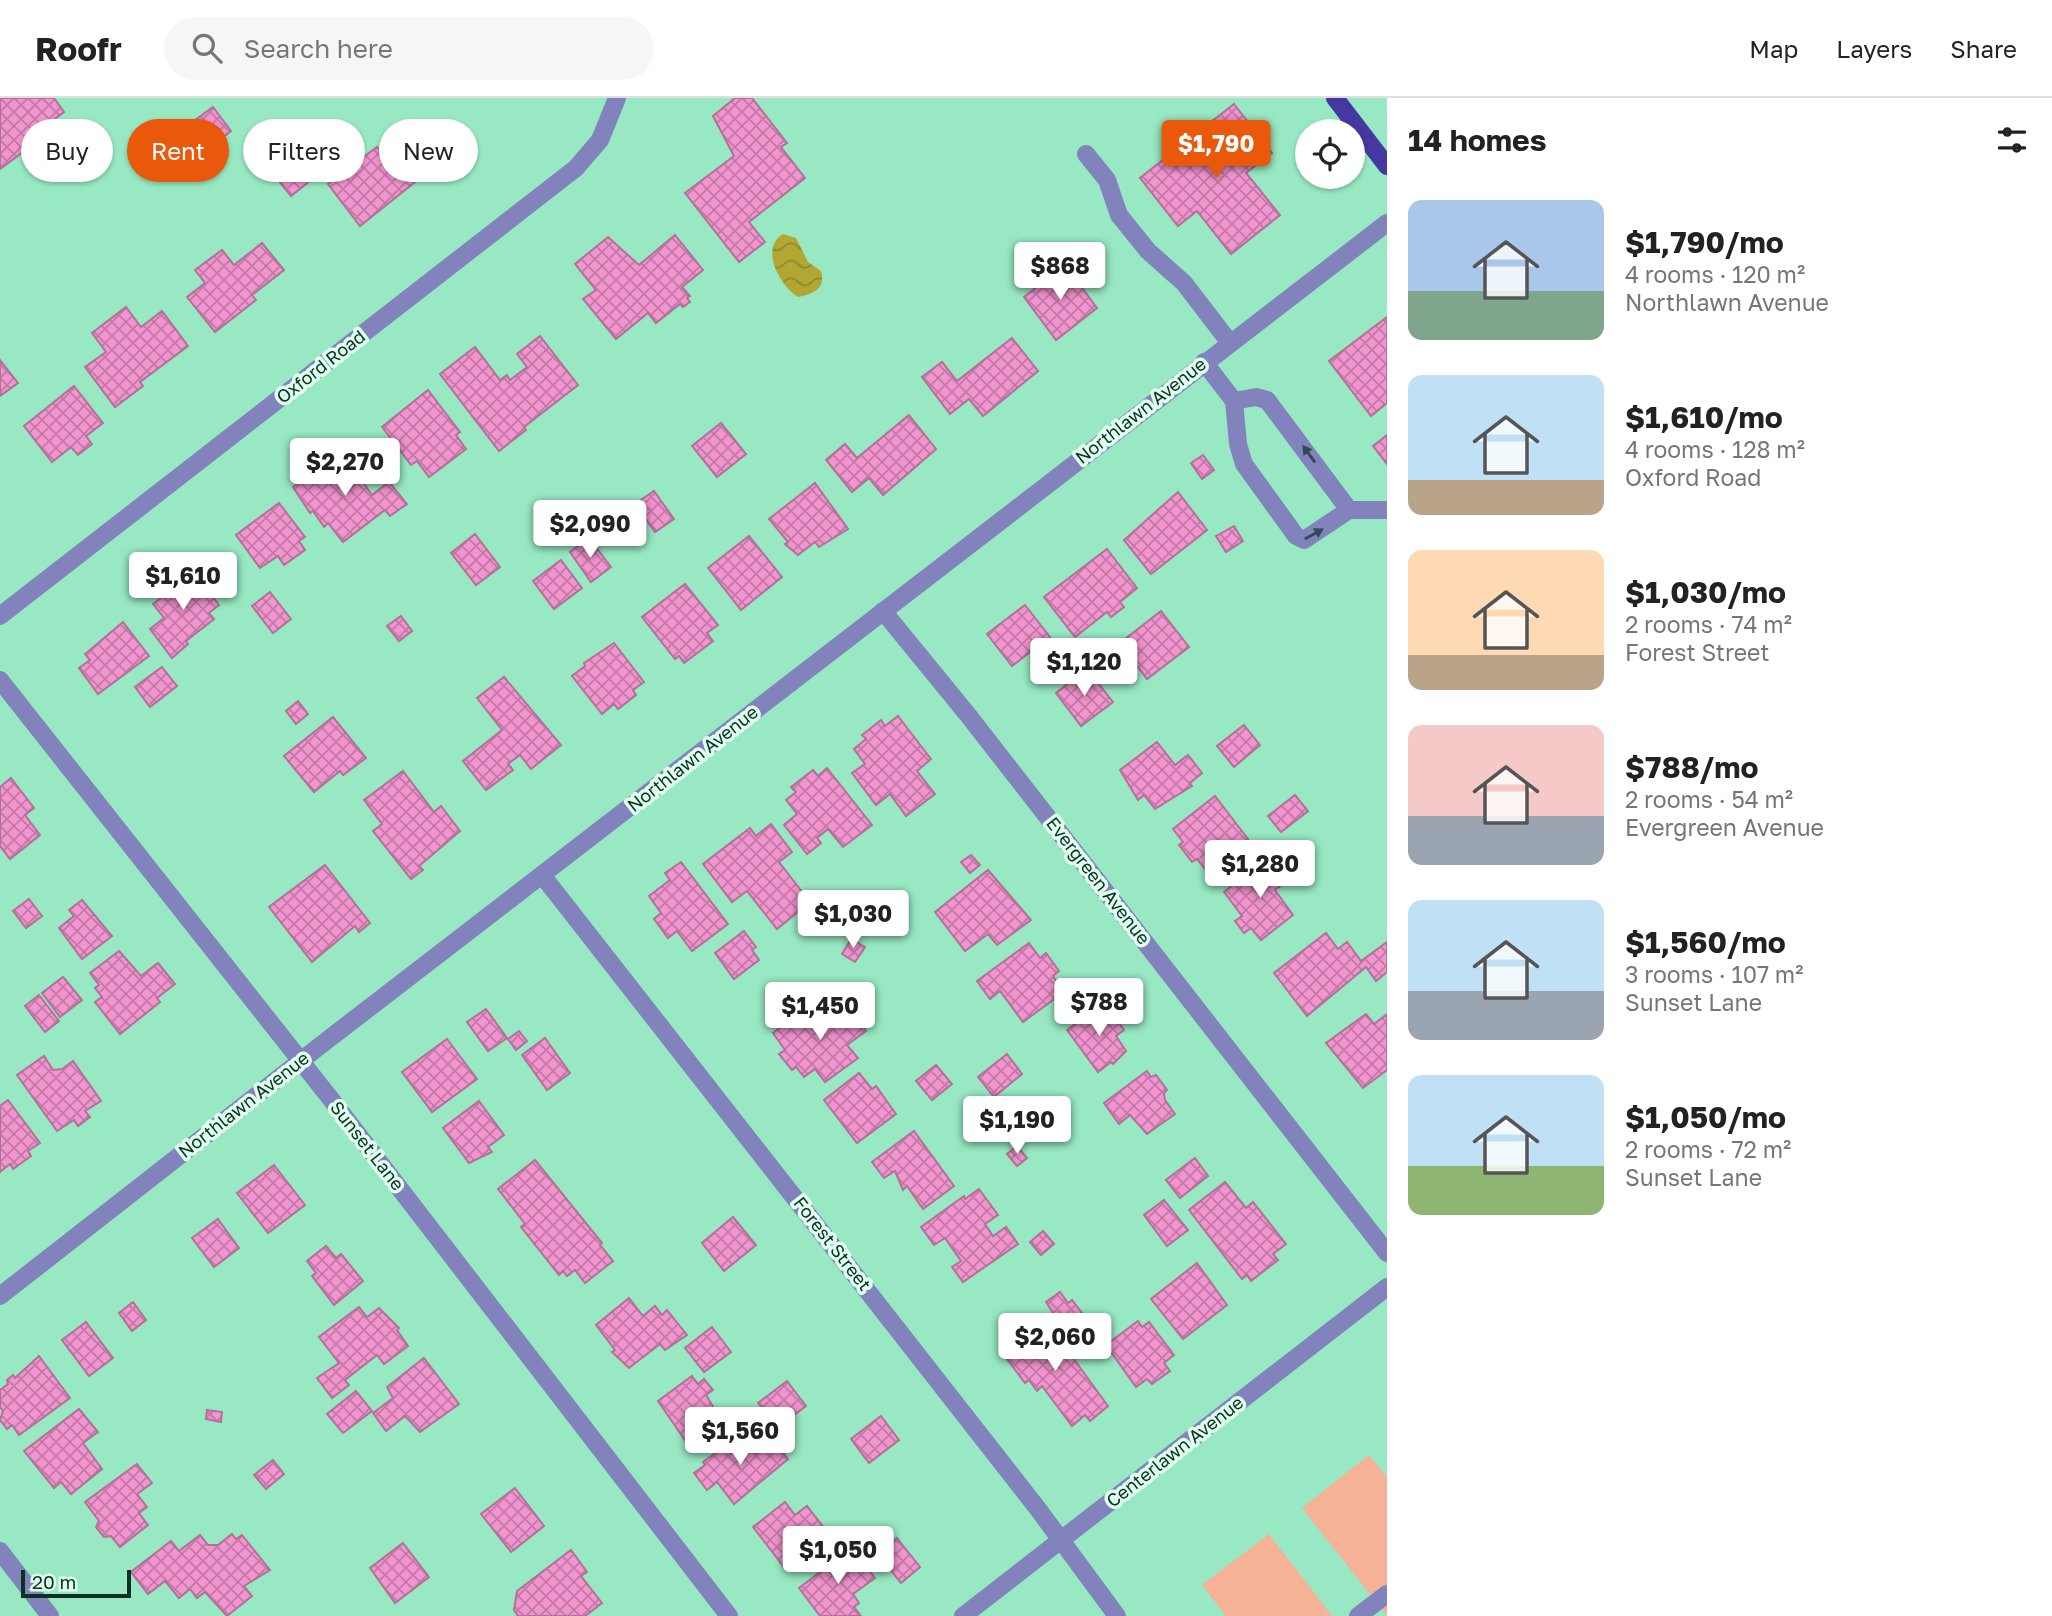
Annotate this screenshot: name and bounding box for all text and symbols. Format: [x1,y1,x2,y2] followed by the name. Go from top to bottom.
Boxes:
[164,17,654,80] search box
[35,29,122,68] text: Roofr
[188,29,226,67] icon: search
[244,33,393,64] text: Search here
[1749,34,1798,63] text: Map
[1836,34,1912,63] text: Layers
[1950,34,2017,63] text: Share
[21,119,113,182] chip: Buy
[127,119,229,182] chip: Rent
[243,119,365,182] chip: Filters
[379,119,478,182] chip: New
[1295,119,1365,189] map controls
[1295,119,1365,189] button: locate
[1159,120,1273,180] pin: $1,790
[1993,121,2031,159] icon: filters
[1408,122,1547,158] text: 14 homes
[1178,129,1254,157] text: $1,790
[1625,224,1784,260] text: $1,790/mo
[1464,228,1548,312] icon: home
[1019,242,1101,302] pin: $868
[1030,251,1090,279] text: $868
[1625,260,1805,288] text: 4 rooms · 120 m²
[1625,288,1829,316] text: Northlawn Avenue
[272,325,369,408] street label: Oxford Road
[1071,352,1210,468] street label: Northlawn Avenue
[1625,399,1783,435] text: $1,610/mo
[1464,403,1548,487] icon: home
[1625,435,1805,463] text: 4 rooms · 128 m²
[288,438,402,498] pin: $2,270
[1303,445,1317,463] one-way arrow
[306,447,384,475] text: $2,270
[1625,463,1761,491] text: Oxford Road
[533,500,647,560] pin: $2,090
[549,509,631,537] text: $2,090
[1304,528,1323,540] one-way arrow
[126,552,240,612] pin: $1,610
[145,561,221,589] text: $1,610
[1625,574,1786,610] text: $1,030/mo
[1464,578,1548,662] icon: home
[1625,610,1792,638] text: 2 rooms · 74 m²
[1027,638,1141,698] pin: $1,120
[1625,638,1770,666] text: Forest Street
[1046,647,1122,675] text: $1,120
[623,700,762,816] street label: Northlawn Avenue
[1625,749,1759,785] text: $788/mo
[1464,753,1548,837] icon: home
[1625,785,1793,813] text: 2 rooms · 54 m²
[1042,812,1155,949] street label: Evergreen Avenue
[1625,813,1824,841] text: Evergreen Avenue
[1203,840,1317,900] pin: $1,280
[1221,849,1299,877] text: $1,280
[796,890,910,950] pin: $1,030
[814,899,892,927] text: $1,030
[1625,924,1786,960] text: $1,560/mo
[1464,928,1548,1012] icon: home
[1625,960,1803,988] text: 3 rooms · 107 m²
[1058,978,1140,1038] pin: $788
[763,982,877,1042] pin: $1,450
[1070,987,1128,1015] text: $788
[1625,988,1762,1016] text: Sunset Lane
[781,991,859,1019] text: $1,450
[174,1046,313,1162] street label: Northlawn Avenue
[326,1096,409,1194] street label: Sunset Lane
[960,1096,1074,1156] pin: $1,190
[1625,1099,1786,1135] text: $1,050/mo
[1464,1103,1548,1187] icon: home
[979,1105,1055,1133] text: $1,190
[1625,1135,1791,1163] text: 2 rooms · 72 m²
[1625,1163,1762,1191] text: Sunset Lane
[789,1192,876,1295] street label: Forest Street
[998,1314,1112,1373] pin: $2,060
[1014,1322,1096,1350] text: $2,060
[1102,1391,1247,1511] street label: Centerlawn Avenue
[683,1408,797,1467] pin: $1,560
[701,1416,779,1444] text: $1,560
[781,1526,895,1586] pin: $1,050
[799,1535,877,1563] text: $1,050
[21,1567,131,1599] scale bar
[32,1570,76,1593] text: 20 m

